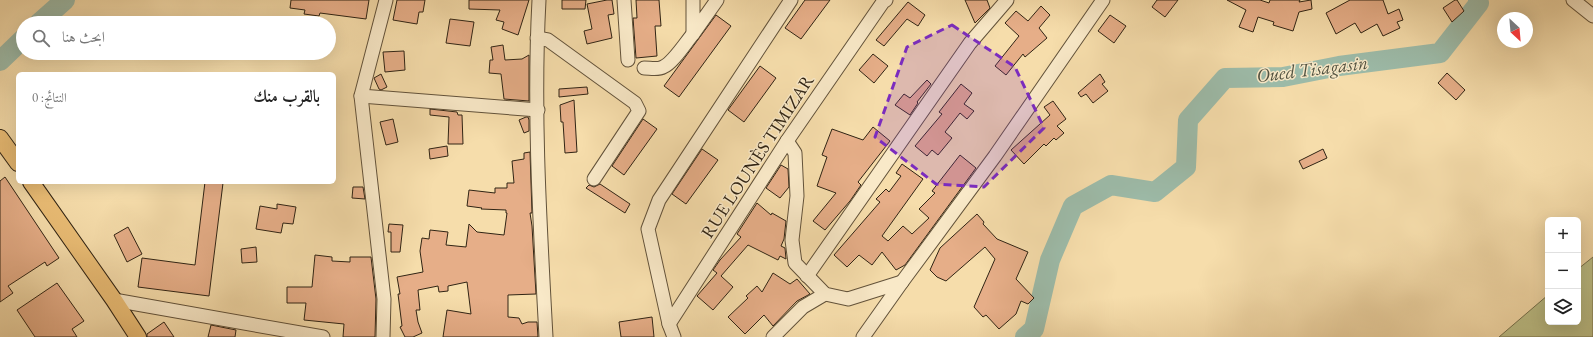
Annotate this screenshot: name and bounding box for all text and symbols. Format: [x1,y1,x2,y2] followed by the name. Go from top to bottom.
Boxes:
[1497,12,1533,48] north arrow
[16,16,336,60] search box
[30,27,52,49] icon: search
[62,27,105,46] text: ابحث هنا
[1255,50,1369,88] water label: Oued Tisagasin
[695,70,819,242] street label: RUE LOUNÈS TIMIZAR
[253,85,320,107] text: بالقرب منك
[32,89,67,106] text: النتائج: 0
[1545,217,1581,325] map controls
[1545,217,1581,253] button: +
[1545,253,1581,289] button: −
[1545,289,1581,325] button: layers

